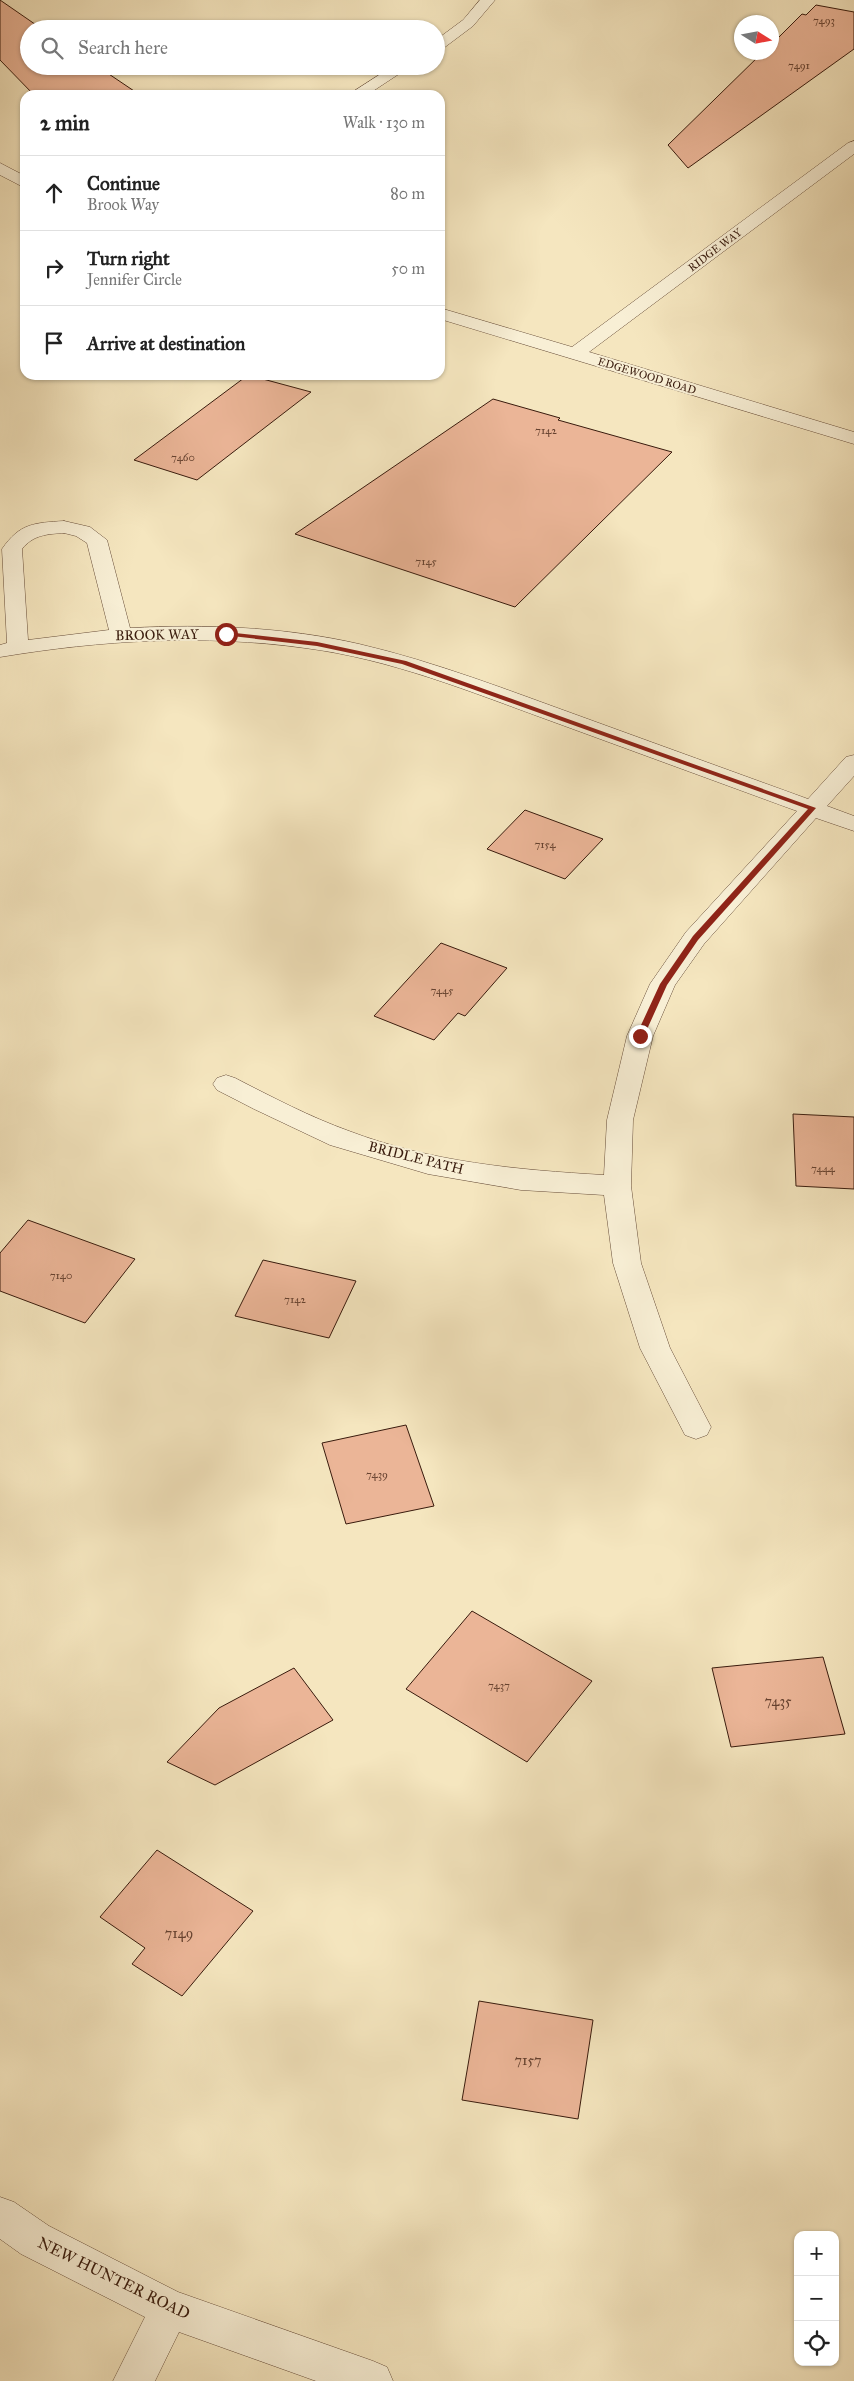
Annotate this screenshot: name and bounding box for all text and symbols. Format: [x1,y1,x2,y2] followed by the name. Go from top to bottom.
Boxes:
[813,14,835,27] house number: 7493
[734,15,779,60] north arrow
[20,20,445,75] search box
[38,34,66,62] icon: search
[78,36,168,59] text: Search here
[788,59,810,72] house number: 7491
[40,110,90,136] text: 2 min
[343,113,425,132] text: Walk · 130 m
[87,172,160,195] text: Continue
[40,179,68,207] icon: ahead
[390,184,425,203] text: 80 m
[87,195,159,214] text: Brook Way
[686,225,745,274] street label: RIDGE WAY
[87,247,170,270] text: Turn right
[40,254,68,282] icon: right
[391,259,425,278] text: 50 m
[87,270,182,289] text: Jennifer Circle
[40,329,68,357] icon: arrive
[87,332,245,355] text: Arrive at destination
[596,355,698,397] street label: EDGEWOOD ROAD
[535,424,557,437] house number: 7142
[171,451,195,464] house number: 7460
[415,555,437,568] house number: 7145
[215,623,238,646] route start
[115,626,200,644] street label: BROOK WAY
[534,838,556,851] house number: 7154
[431,984,453,997] house number: 7445
[629,1025,652,1048] route end
[367,1138,465,1178] street label: BRIDLE PATH
[811,1162,836,1175] house number: 7444
[50,1269,72,1282] house number: 7140
[284,1293,306,1306] house number: 7142
[366,1468,388,1481] house number: 7439
[488,1679,510,1692] house number: 7437
[764,1693,792,1710] house number: 7435
[165,1925,193,1942] house number: 7149
[515,2052,541,2069] house number: 7157
[794,2231,839,2366] map controls
[794,2231,839,2276] button: +
[35,2233,193,2323] street label: NEW HUNTER ROAD
[794,2276,839,2321] button: −
[794,2321,839,2366] button: locate

